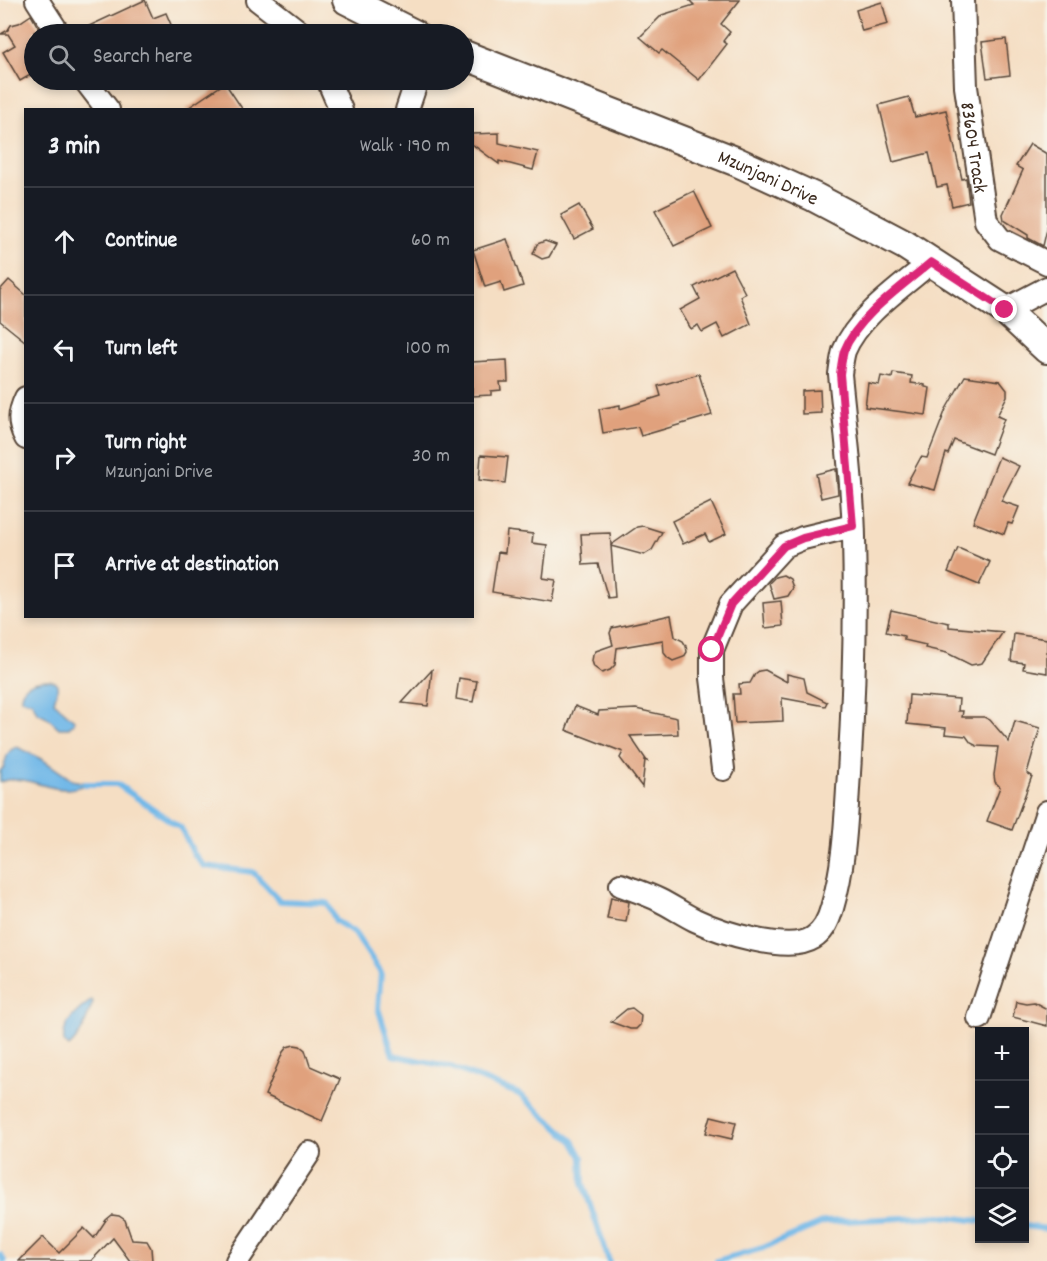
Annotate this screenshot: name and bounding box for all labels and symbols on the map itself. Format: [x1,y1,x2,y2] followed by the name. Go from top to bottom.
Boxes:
[951,100,993,195] street label: 83604 Track
[713,145,823,214] street label: Mzunjani Drive
[991,296,1017,322] route end
[698,636,724,662] route start

